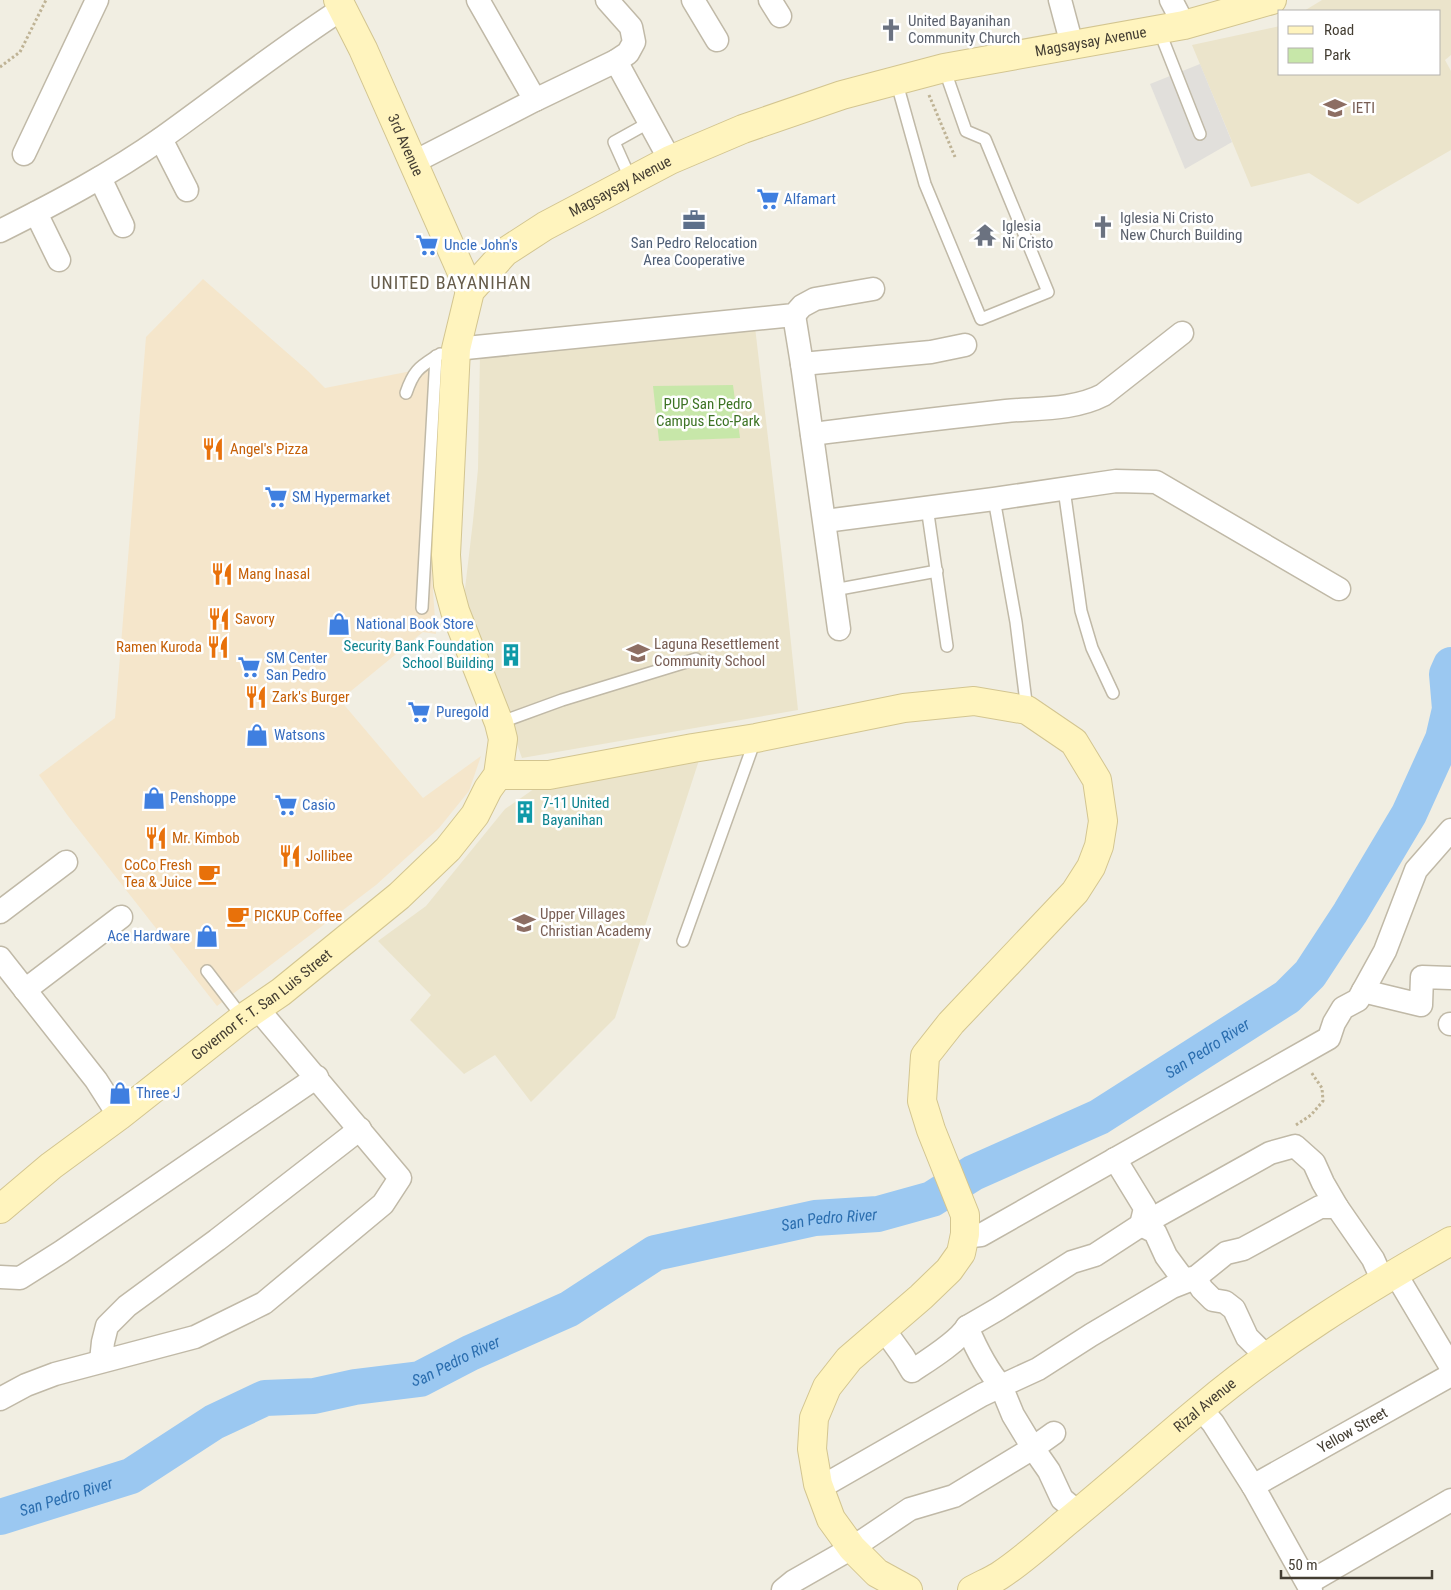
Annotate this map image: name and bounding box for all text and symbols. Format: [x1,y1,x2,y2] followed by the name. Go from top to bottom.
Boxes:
[1278,10,1441,75] legend
[908,12,1020,47] place label: United Bayanihan Community Church
[878,17,904,43] church icon: United Bayanihan Community Church
[1324,21,1354,39] text: Road
[1034,23,1148,61] street label: Magsaysay Avenue
[1324,46,1351,64] text: Park
[1322,95,1348,121] school or university icon: IETI
[1352,99,1375,117] place label: IETI
[384,111,427,179] street label: 3rd Avenue
[566,152,674,221] street label: Magsaysay Avenue
[755,186,781,212] supermarket icon: Alfamart
[784,190,836,208] place label: Alfamart
[681,207,707,233] office icon: San Pedro Relocation Area Cooperative
[1120,209,1242,244] place label: Iglesia Ni Cristo New Church Building
[1090,214,1116,240] church icon: Iglesia Ni Cristo New Church Building
[1002,217,1053,252] place label: Iglesia Ni Cristo
[972,222,998,248] temple icon: Iglesia Ni Cristo
[414,232,440,258] supermarket icon: Uncle John's
[631,234,757,269] place label: San Pedro Relocation Area Cooperative
[444,236,518,254] place label: Uncle John's
[370,272,532,293] district label: UNITED BAYANIHAN
[656,395,760,430] park label: PUP San Pedro Campus Eco-Park
[200,436,226,462] restaurant icon: Angel's Pizza
[230,440,308,458] place label: Angel's Pizza
[263,484,289,510] supermarket icon: SM Hypermarket
[292,488,390,506] place label: SM Hypermarket
[209,561,235,587] restaurant icon: Mang Inasal
[238,565,310,583] place label: Mang Inasal
[206,606,232,632] restaurant icon: Savory
[235,610,275,628] place label: Savory
[326,611,352,637] shop icon: National Book Store
[356,615,474,633] place label: National Book Store
[205,634,231,660] restaurant icon: Ramen Kuroda
[654,635,779,670] place label: Laguna Resettlement Community School
[344,637,494,672] place label: Security Bank Foundation School Building
[116,638,202,656] place label: Ramen Kuroda
[625,640,651,666] school or university icon: Laguna Resettlement Community School
[498,642,524,668] building icon: Security Bank Foundation School Building
[266,649,328,684] place label: SM Center San Pedro
[236,654,262,680] supermarket icon: SM Center San Pedro
[243,684,269,710] restaurant icon: Zark's Burger
[272,688,350,706] place label: Zark's Burger
[406,699,432,725] supermarket icon: Puregold
[436,703,489,721] place label: Puregold
[244,722,270,748] shop icon: Watsons
[274,726,325,744] place label: Watsons
[141,785,167,811] shop icon: Penshoppe
[170,789,236,807] place label: Penshoppe
[273,792,299,818] supermarket icon: Casio
[542,794,609,829] place label: 7-11 United Bayanihan
[302,796,336,814] place label: Casio
[512,799,538,825] building icon: 7-11 United Bayanihan
[143,825,169,851] restaurant icon: Mr. Kimbob
[172,829,240,847] place label: Mr. Kimbob
[277,843,303,869] restaurant icon: Jollibee
[306,847,353,865] place label: Jollibee
[124,856,192,891] place label: CoCo Fresh Tea & Juice
[196,861,222,887] cafe icon: CoCo Fresh Tea & Juice
[225,903,251,929] cafe icon: PICKUP Coffee
[540,905,651,940] place label: Upper Villages Christian Academy
[254,907,342,925] place label: PICKUP Coffee
[511,910,537,936] school or university icon: Upper Villages Christian Academy
[194,923,220,949] shop icon: Ace Hardware
[107,927,190,945] place label: Ace Hardware
[188,945,335,1064] street label: Governor F. T. San Luis Street
[1161,1013,1254,1082] water label: San Pedro River
[107,1080,133,1106] shop icon: Three J
[136,1084,180,1102] place label: Three J
[779,1205,879,1235] water label: San Pedro River
[410,1331,504,1389] water label: San Pedro River
[1170,1374,1240,1436] street label: Rizal Avenue
[1314,1404,1391,1457] street label: Yellow Street
[17,1473,116,1520] water label: San Pedro River
[1281,1548,1432,1580] scale bar
[1288,1556,1318,1574] text: 50 m

